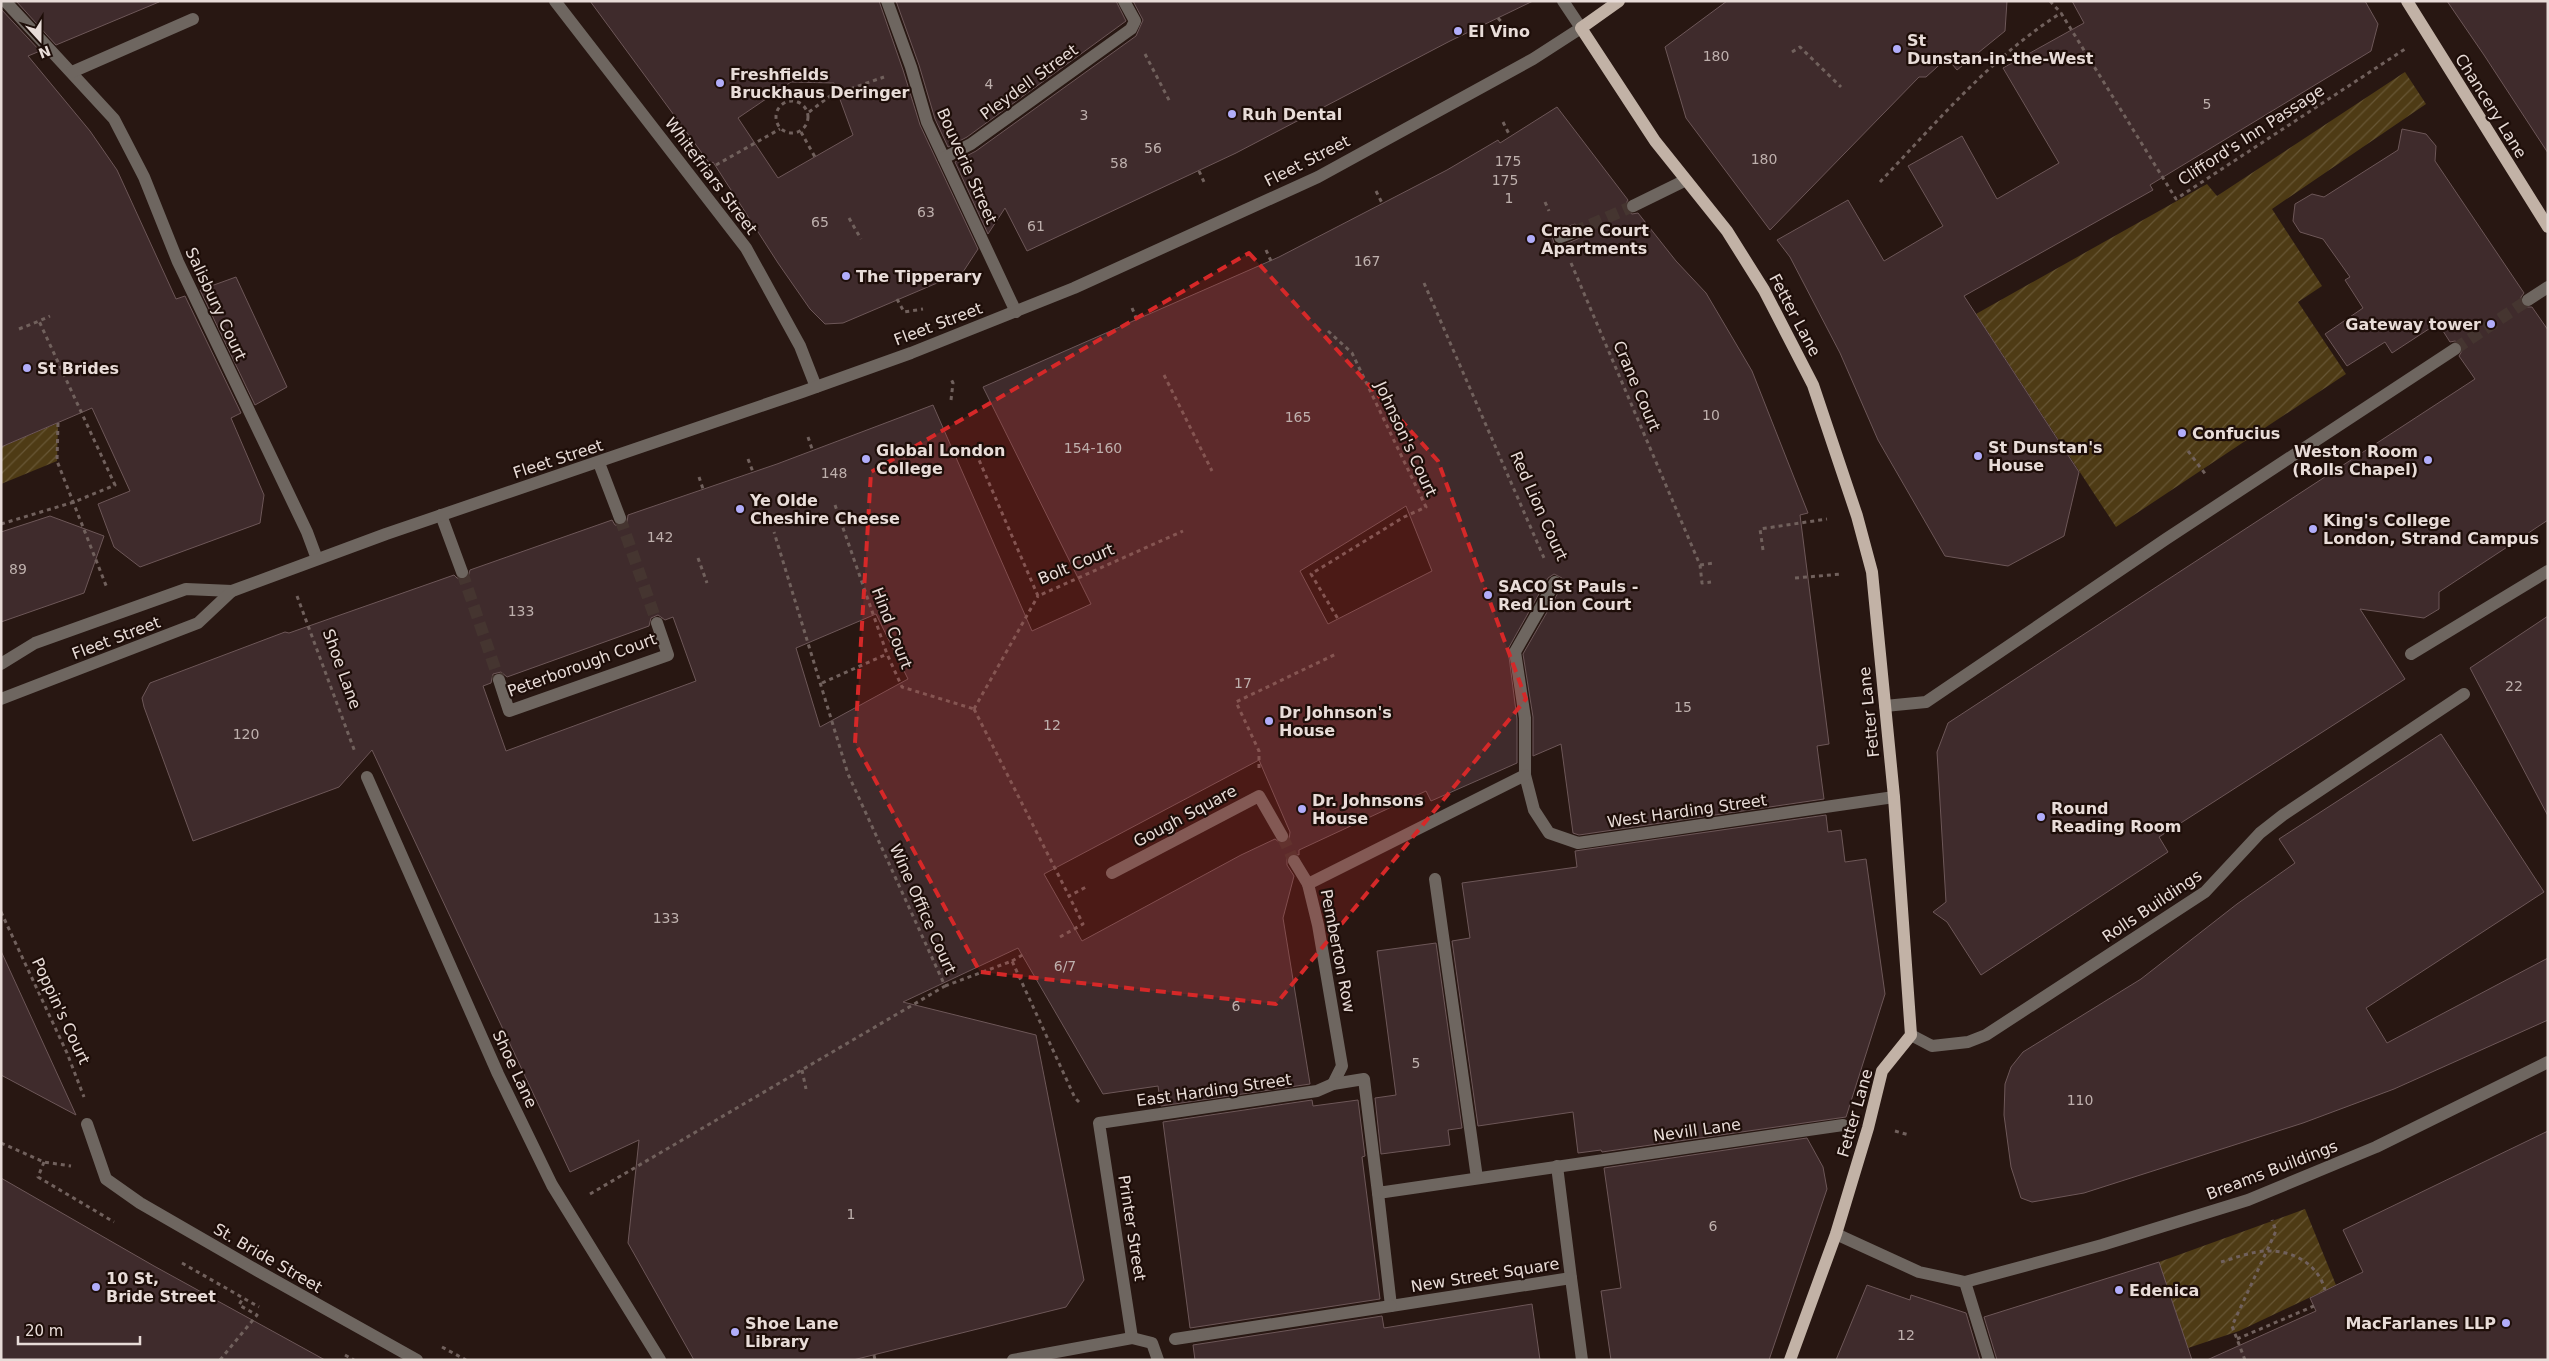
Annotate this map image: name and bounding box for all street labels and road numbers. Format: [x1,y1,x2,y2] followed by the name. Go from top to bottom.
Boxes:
[976,40,1082,124] street label: Pleydell Street
[2451,50,2531,162] street label: Chancery Lane
[2174,81,2328,189] street label: Clifford's Inn Passage
[933,105,1001,227] street label: Bouverie Street
[661,114,761,238] street label: Whitefriars Street
[1261,131,1353,191] street label: Fleet Street
[181,244,251,364] street label: Salisbury Court
[1765,270,1825,360] street label: Fetter Lane
[891,298,985,350] street label: Fleet Street
[1609,338,1665,434] street label: Crane Court
[1371,378,1441,500] street label: Johnson's Court
[511,436,605,482] street label: Fleet Street
[1506,448,1572,564] street label: Red Lion Court
[1035,540,1117,588] street label: Bolt Court
[868,585,916,671] street label: Hind Court
[69,612,163,664] street label: Fleet Street
[319,626,365,712] street label: Shoe Lane
[505,629,659,701] street label: Peterborough Court
[1855,666,1883,758] street label: Fetter Lane
[1130,781,1240,851] street label: Gough Square
[1606,790,1768,832] street label: West Harding Street
[886,841,960,977] street label: Wine Office Court
[2099,866,2205,946] street label: Rolls Buildings
[1317,888,1359,1014] street label: Pemberton Row
[28,955,94,1067] street label: Poppin's Court
[489,1027,541,1111] street label: Shoe Lane
[1833,1067,1877,1159] street label: Fetter Lane
[1135,1070,1293,1110] street label: East Harding Street
[1652,1114,1742,1146] street label: Nevill Lane
[2204,1136,2340,1204] street label: Breams Buildings
[1114,1174,1150,1282] street label: Printer Street
[210,1219,326,1297] street label: St. Bride Street
[1409,1254,1561,1296] street label: New Street Square

